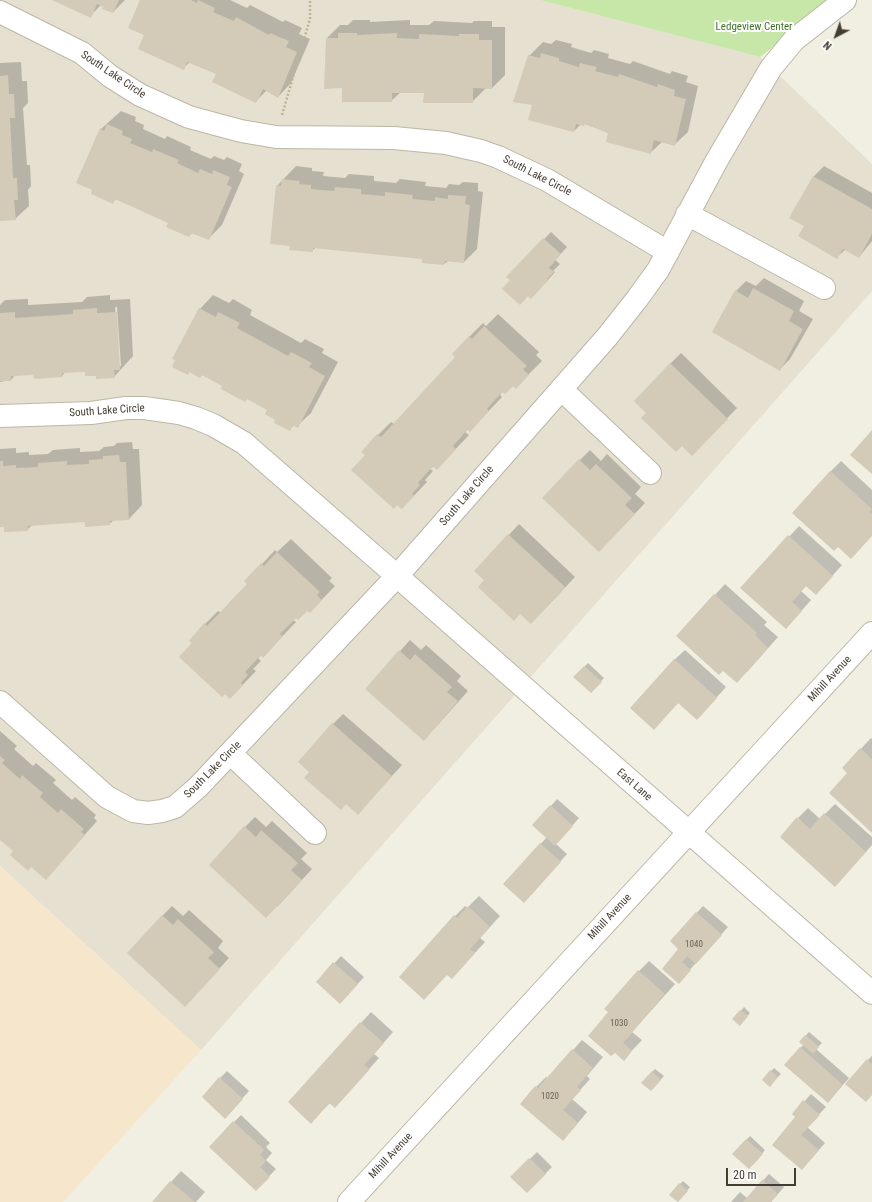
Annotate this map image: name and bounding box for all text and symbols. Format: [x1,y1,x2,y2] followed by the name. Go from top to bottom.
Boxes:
[816,16,856,56] north arrow
[716,20,792,34] park label: Ledgeview Center
[821,38,835,53] text: N
[78,48,148,102] street label: South Lake Circle
[500,153,574,199] street label: South Lake Circle
[69,402,145,420] street label: South Lake Circle
[437,463,497,529] street label: South Lake Circle
[805,653,855,705] street label: Mihill Avenue
[182,739,244,801] street label: South Lake Circle
[614,766,654,804] street label: East Lane
[585,891,635,943] street label: Mihill Avenue
[685,940,703,950] house number: 1040
[610,1019,628,1029] house number: 1030
[541,1092,559,1102] house number: 1020
[366,1130,416,1182] street label: Mihill Avenue
[728,1160,798,1186] scale bar
[733,1168,757,1182] text: 20 m

